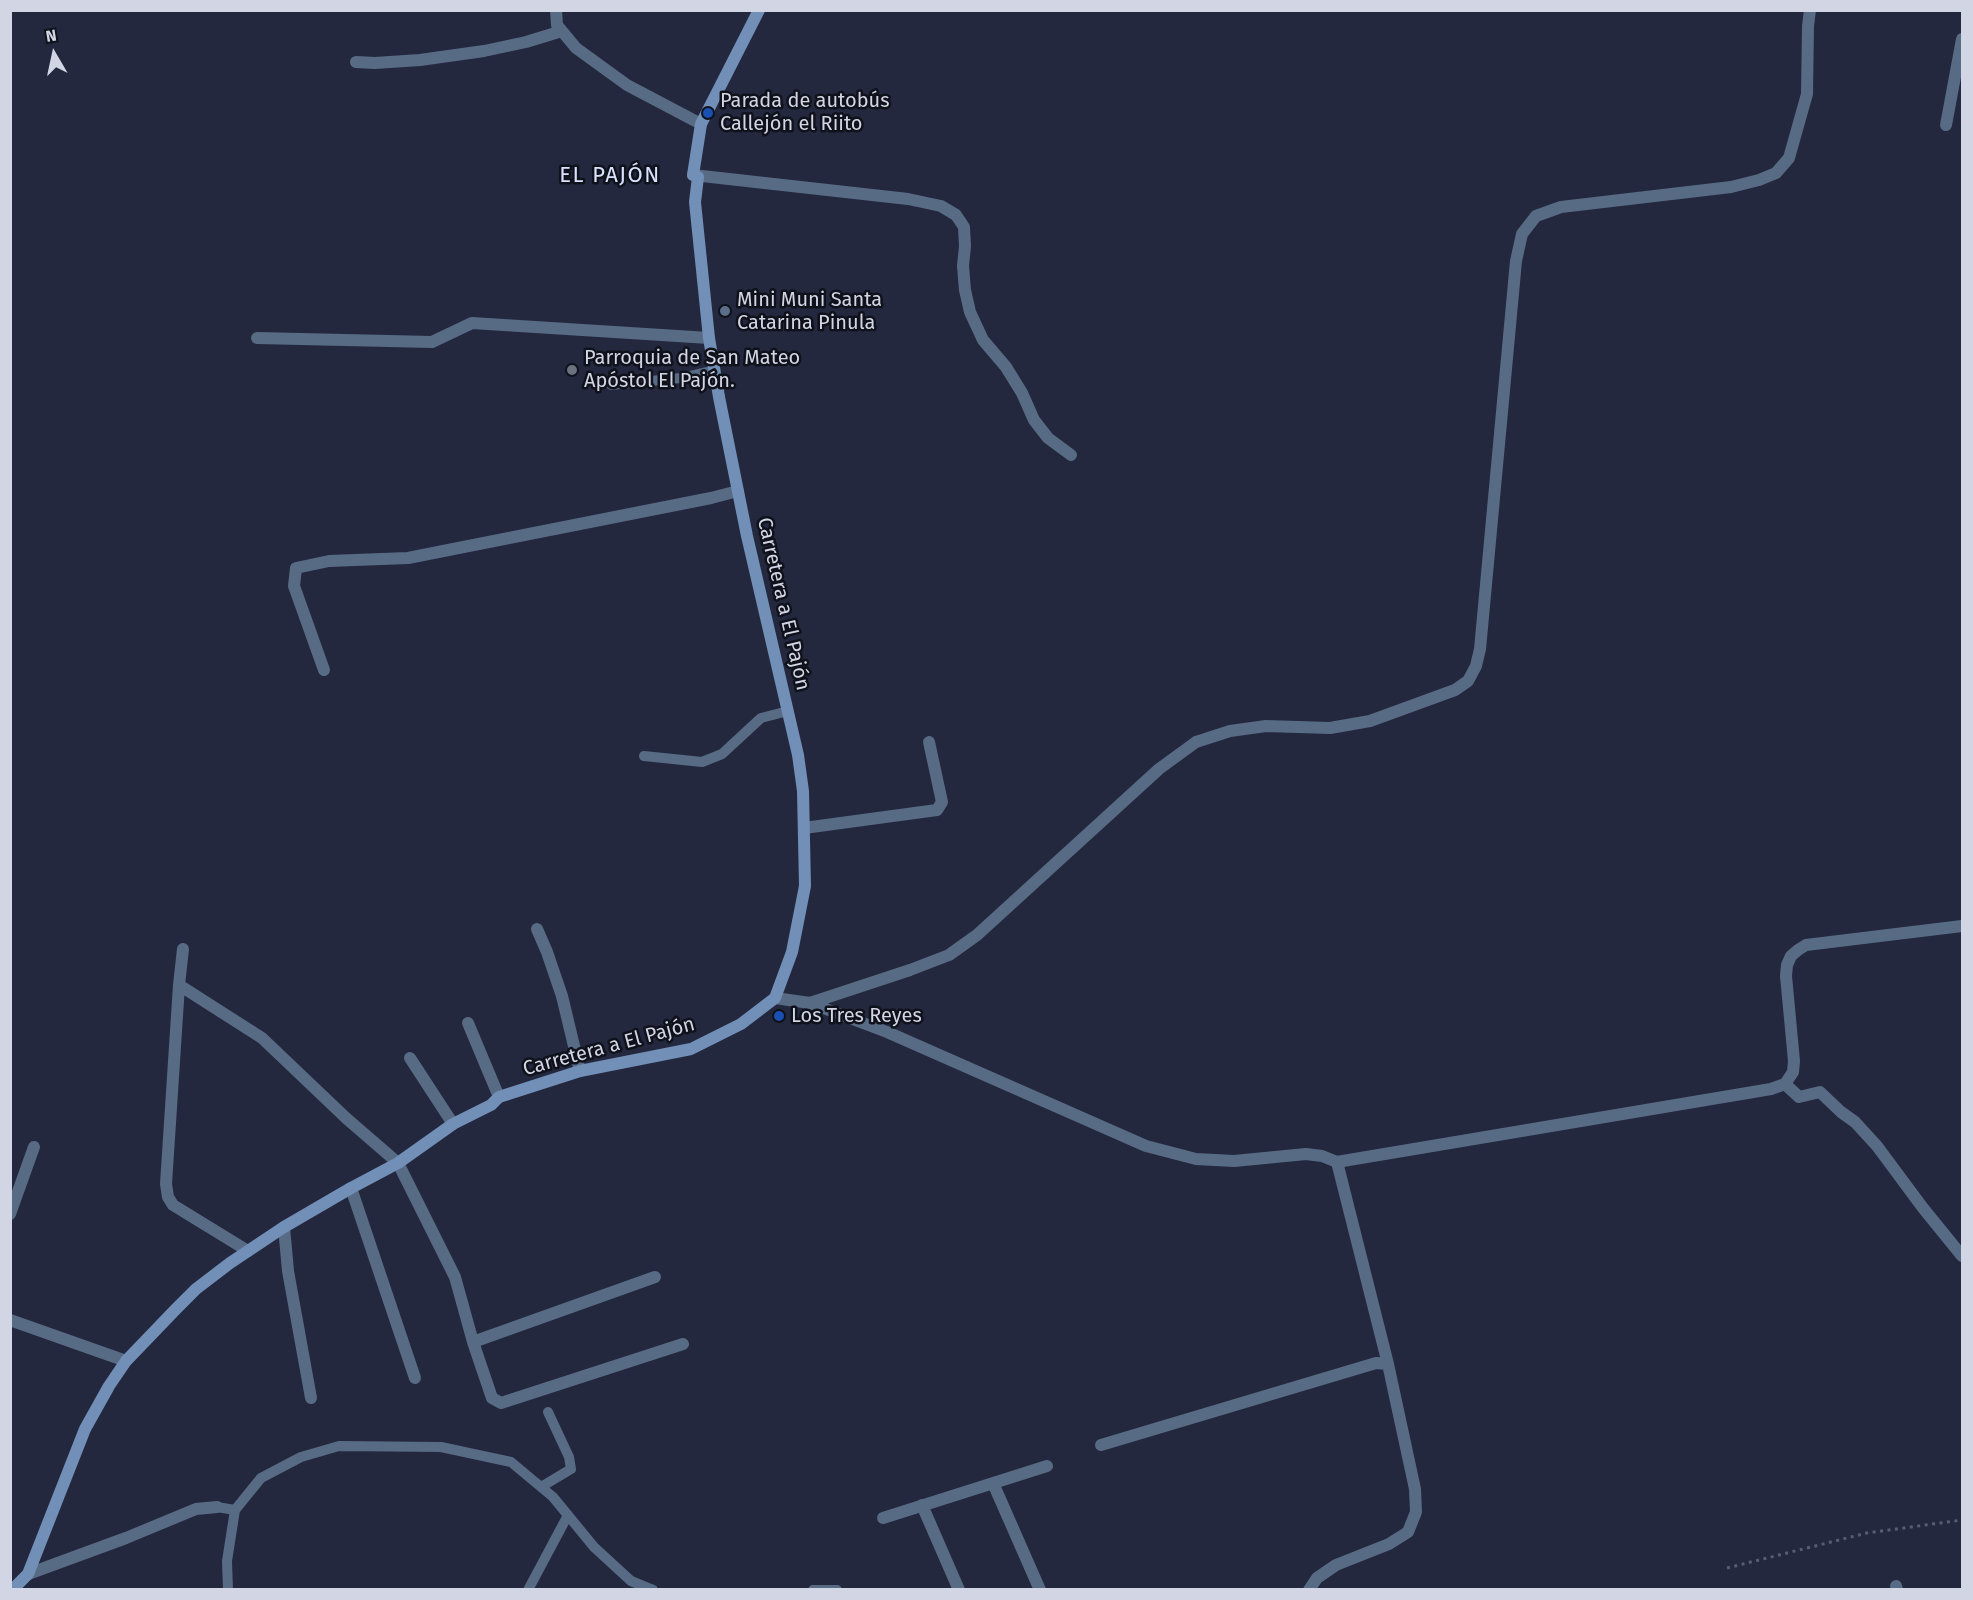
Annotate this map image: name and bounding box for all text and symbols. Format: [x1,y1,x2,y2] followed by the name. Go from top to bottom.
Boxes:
[24,24,84,84] north arrow
[44,26,58,46] text: N
[720,89,890,136] place label: Parada de autobús Callejón el Riito
[701,106,715,120] marker: Parada de autobús Callejón el Riito
[559,163,661,189] district label: EL PAJÓN
[737,288,882,335] place label: Mini Muni Santa Catarina Pinula
[718,304,732,318] marker: Mini Muni Santa Catarina Pinula
[584,346,800,393] place label: Parroquia de San Mateo Apóstol El Pajón.
[565,363,579,377] marker: Parroquia de San Mateo Apóstol El Pajón.
[751,515,815,693] street label: Carretera a El Pajón
[791,1004,922,1028] place label: Los Tres Reyes
[772,1009,786,1023] marker: Los Tres Reyes
[521,1013,697,1081] street label: Carretera a El Pajón

